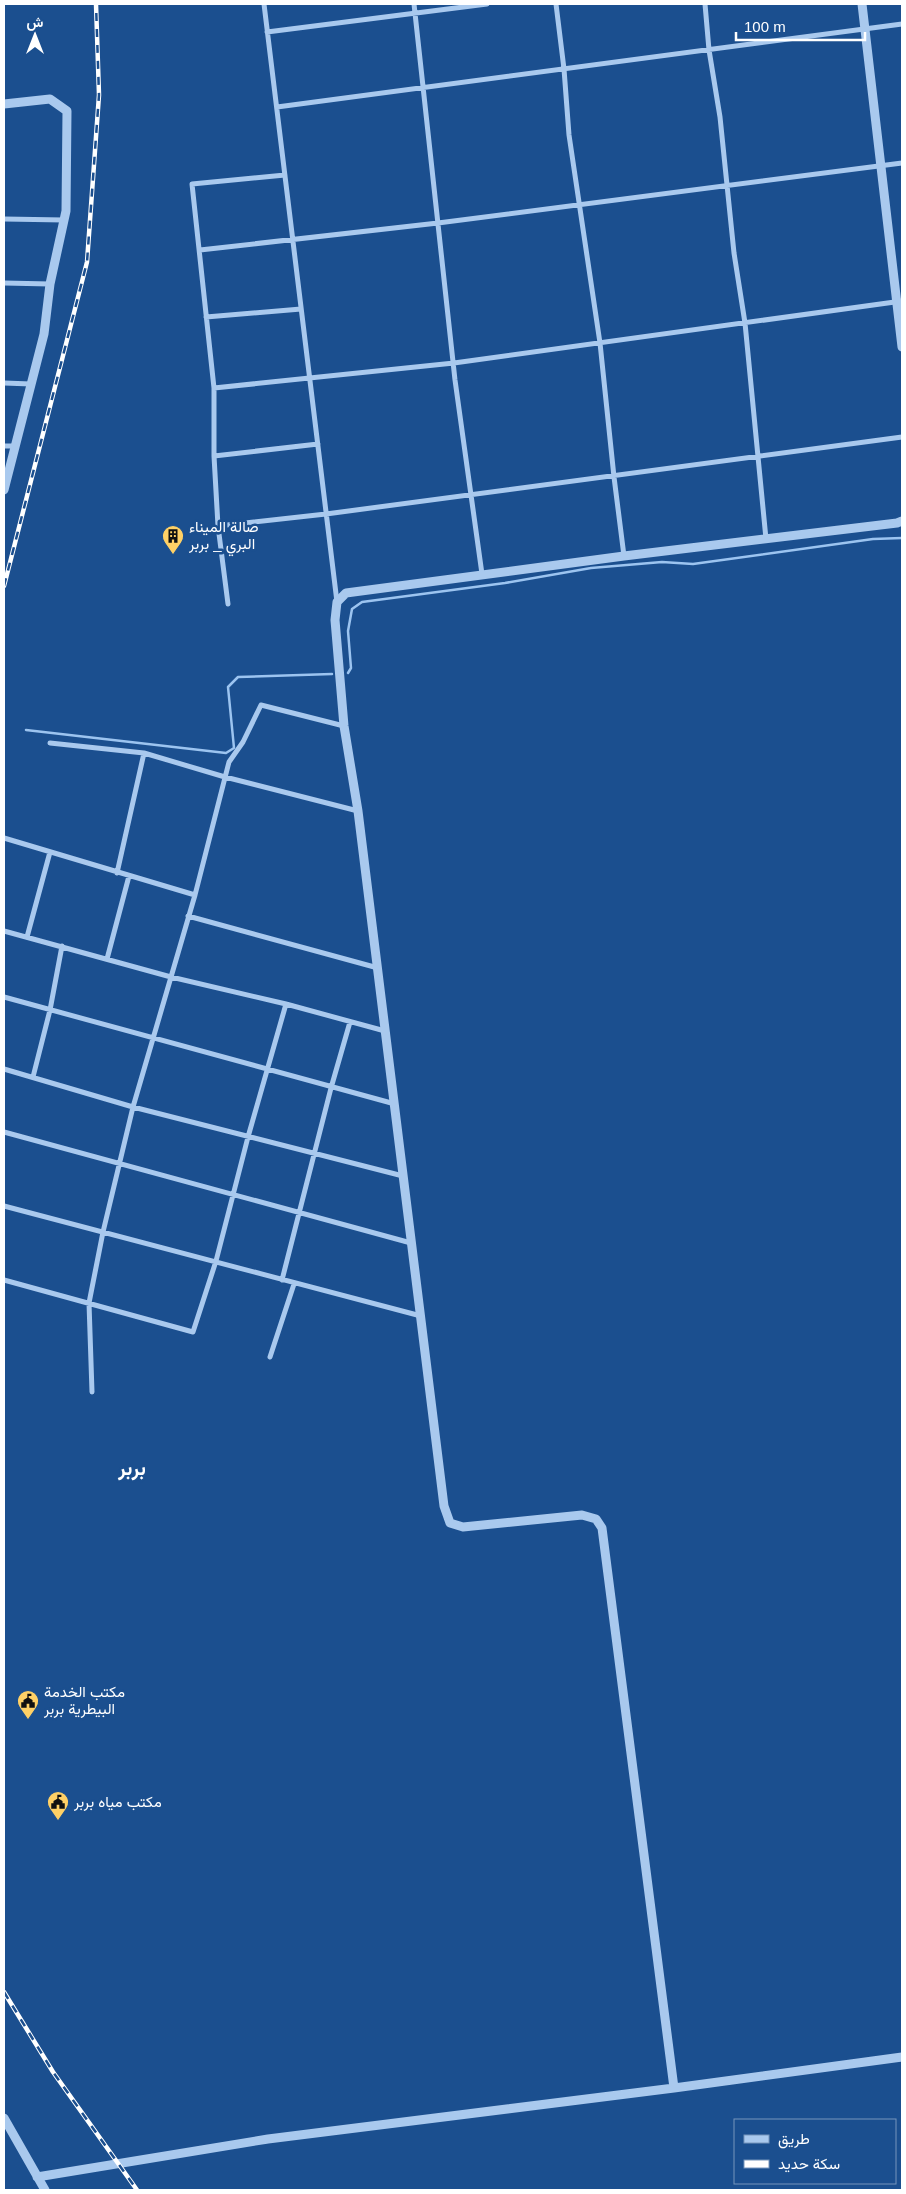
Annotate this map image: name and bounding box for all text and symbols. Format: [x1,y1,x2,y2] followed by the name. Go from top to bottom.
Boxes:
[10,10,60,60] north arrow
[736,10,865,42] scale bar
[27,14,44,31] text: ش
[744,18,786,35] text: 100 m
[188,518,259,557] place label: صالة الميناء البري _ بربر
[161,524,185,555] building icon: صالة الميناء البري _ بربر
[117,1457,146,1481] district label: بربر
[43,1683,125,1718] place label: مكتب الخدمة البيطرية بربر
[16,1689,40,1720] public building icon: مكتب الخدمة البيطرية بربر
[46,1790,70,1821] public building icon: مكتب مياه بربر
[73,1793,162,1811] place label: مكتب مياه بربر
[734,2119,896,2184] legend
[778,2130,810,2149] text: طريق
[778,2155,840,2173] text: سكة حديد

